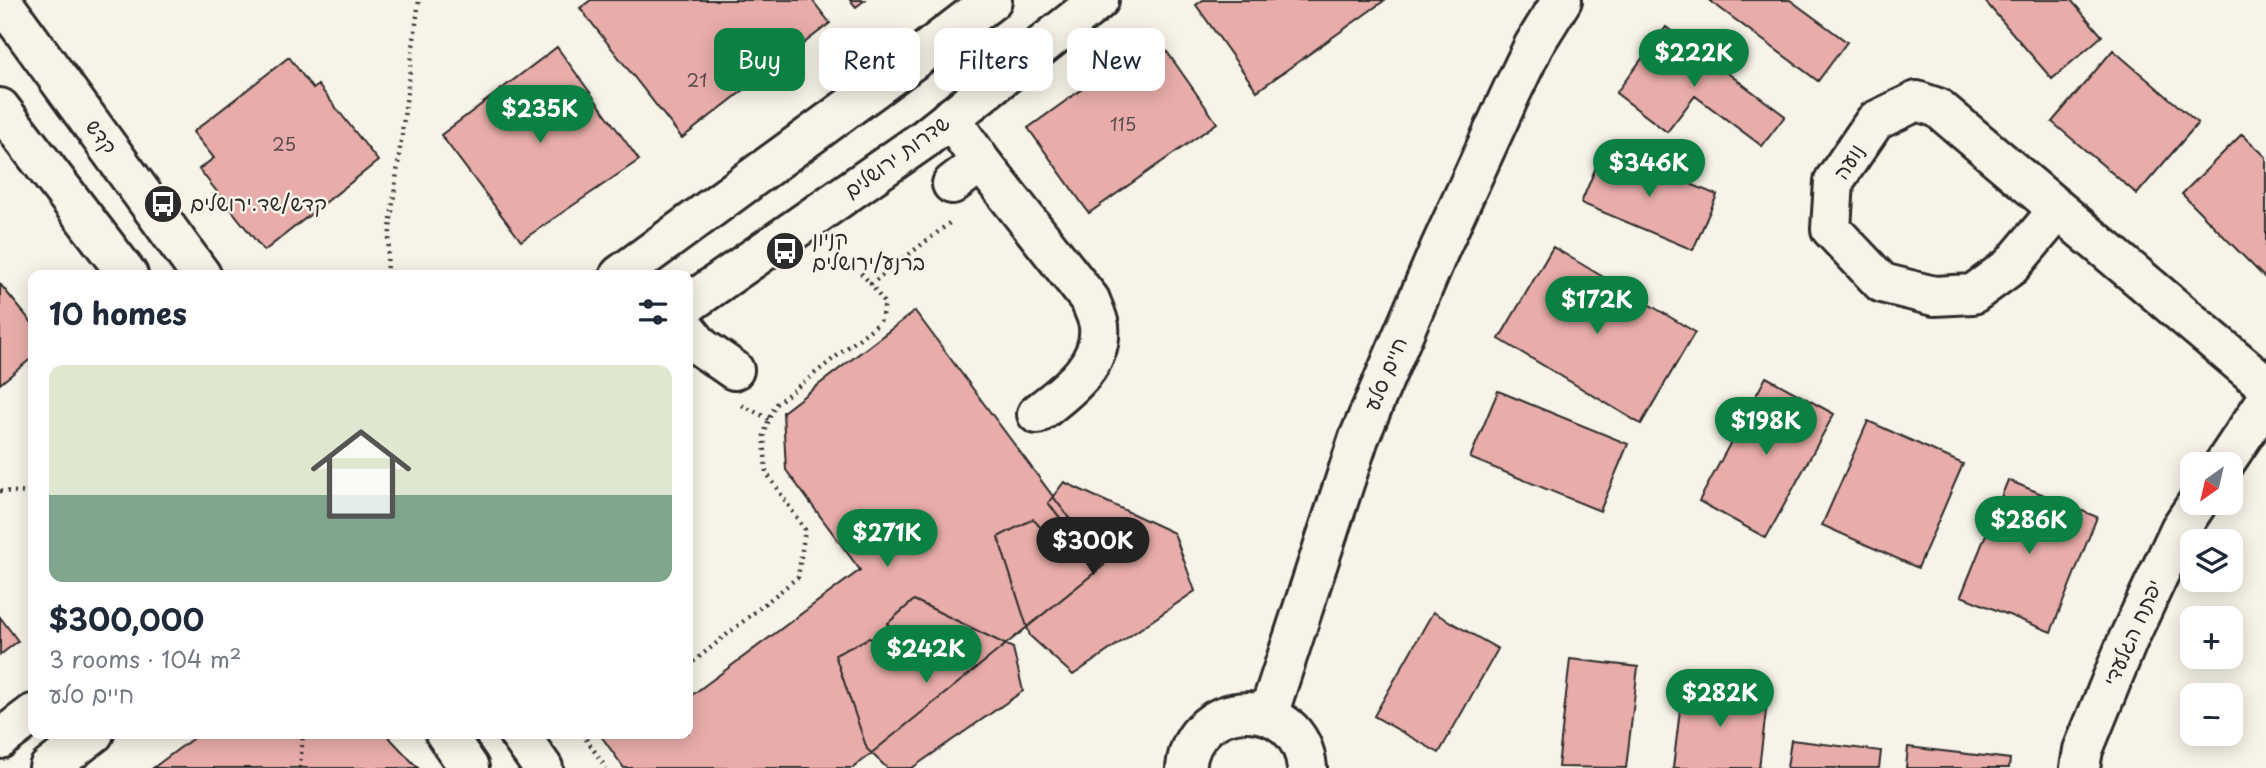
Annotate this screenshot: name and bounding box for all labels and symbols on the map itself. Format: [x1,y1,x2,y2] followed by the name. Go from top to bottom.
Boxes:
[1645,29,1743,89] pin: $222K
[687,66,707,93] house number: 21
[491,86,589,145] pin: $235K
[836,106,956,205] street label: שדרות ירושלים
[1110,110,1136,137] house number: 115
[79,111,126,160] street label: קדש
[272,130,296,157] house number: 25
[1824,137,1871,185] street label: נועה
[1600,140,1698,199] pin: $346K
[142,183,184,225] bus stop icon: קדש/שד.ירושלים
[190,186,327,218] place label: קדש/שד.ירושלים
[812,221,925,277] place label: קניון ברנע/ירושלים
[764,230,806,272] bus stop icon: קניון ברנע/ירושלים
[1548,276,1646,336] pin: $172K
[1354,331,1414,415] street label: חיים סלע
[1717,398,1815,457] pin: $198K
[2180,452,2244,514] north arrow
[1980,496,2078,556] pin: $286K
[838,510,936,569] pin: $271K
[1044,518,1142,577] pin: $300K
[2093,574,2169,691] street label: יפתח הגלעדי
[877,626,975,685] pin: $242K
[1671,670,1769,729] pin: $282K

